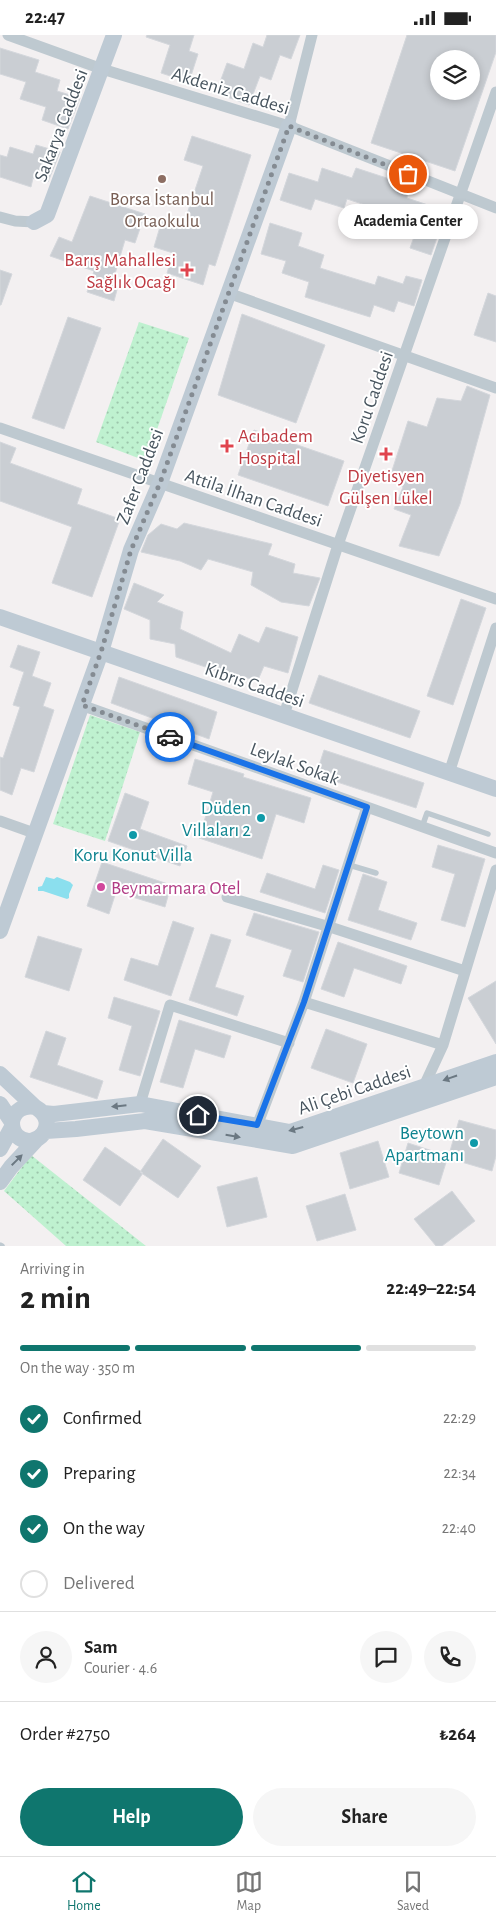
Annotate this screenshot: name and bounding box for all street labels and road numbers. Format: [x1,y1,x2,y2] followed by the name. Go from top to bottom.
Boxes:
[169,65,292,118] street label: Akdeniz Caddesi
[31,67,92,185] street label: Sakarya Caddesi
[348,349,397,446] street label: Koru Caddesi
[113,426,167,527] street label: Zafer Caddesi
[182,465,325,531] street label: Attila İlhan Caddesi
[202,659,307,711] street label: Kıbrıs Caddesi
[247,740,342,789] street label: Leylak Sokak
[296,1062,413,1119] street label: Ali Çebi Caddesi

